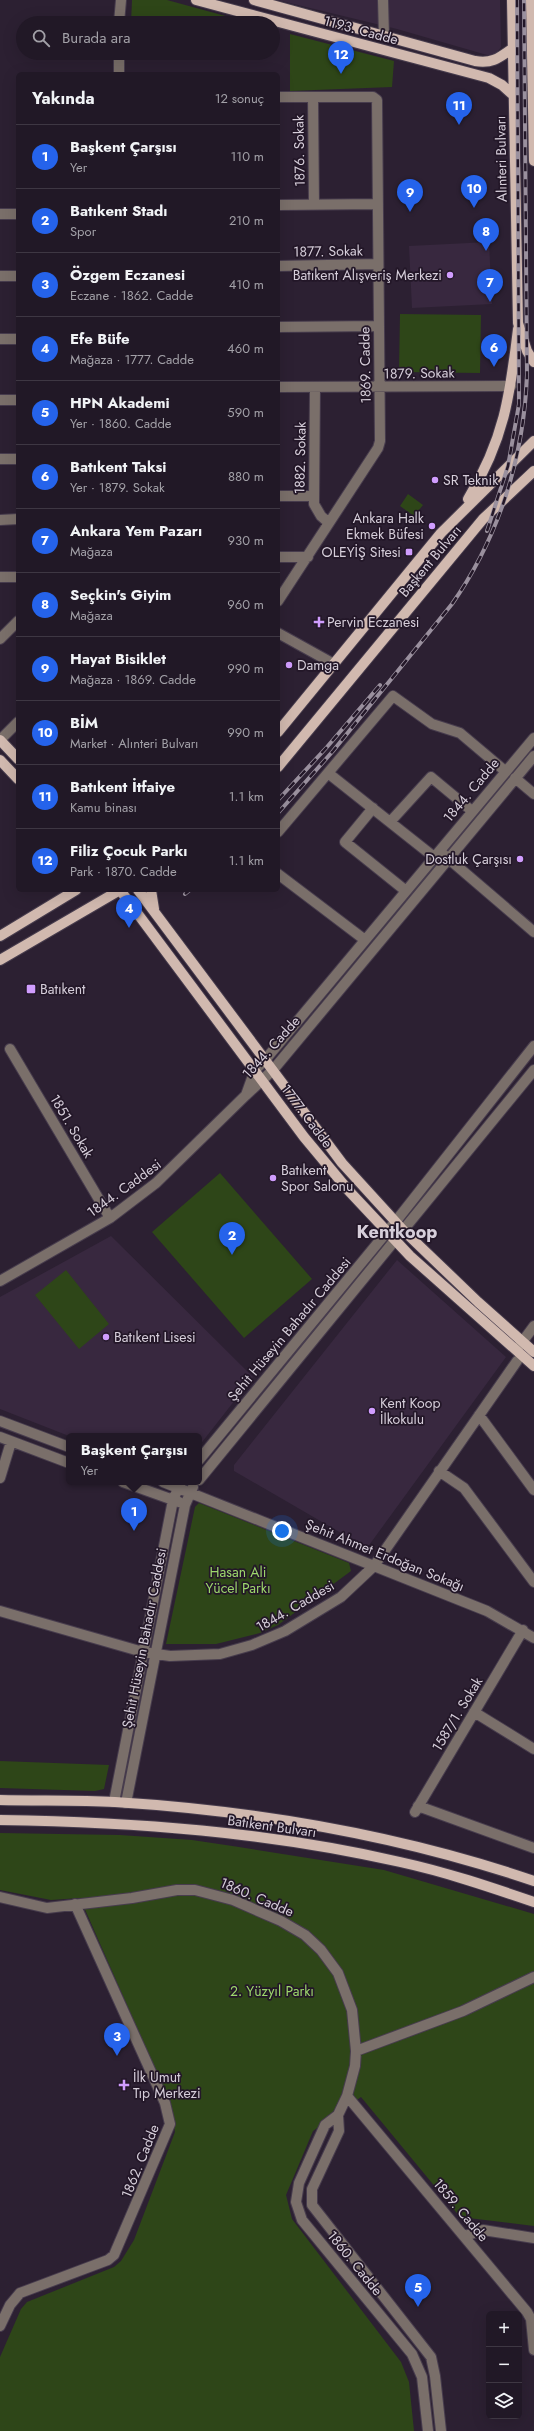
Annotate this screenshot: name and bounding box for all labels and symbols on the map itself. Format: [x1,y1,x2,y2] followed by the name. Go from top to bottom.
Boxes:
[322,11,400,49] street label: 1193. Cadde
[328,41,354,74] pin: 12
[446,92,472,125] pin: 11
[288,114,310,187] street label: 1876. Sokak
[490,116,512,202] street label: Alınteri Bulvarı
[461,175,487,208] pin: 10
[397,179,423,212] pin: 9
[473,218,499,251] pin: 8
[293,240,364,262] street label: 1877. Sokak
[293,265,442,285] place label: Batıkent Alışveriş Merkezi
[477,269,503,302] pin: 7
[445,270,455,280] marker: Batıkent Alışveriş Merkezi
[354,326,376,404] street label: 1869. Cadde
[481,334,507,367] pin: 6
[383,362,455,384] street label: 1879. Sokak
[289,421,311,494] street label: 1882. Sokak
[443,470,499,490] place label: SR Teknik
[430,475,440,485] marker: SR Teknik
[346,508,425,544] place label: Ankara Halk Ekmek Büfesi
[394,521,466,601] street label: Başkent Bulvarı
[427,521,437,531] marker: Ankara Halk Ekmek Büfesi
[322,542,401,562] place label: OLEYİŞ Sitesi
[404,547,414,557] marker: OLEYİŞ Sitesi
[327,612,419,632] place label: Pervin Eczanesi
[314,617,324,627] marker: Pervin Eczanesi
[297,655,339,675] place label: Damga
[284,660,294,670] marker: Damga
[438,754,504,826] street label: 1844. Cadde
[425,849,512,869] place label: Dostluk Çarşısı
[515,854,525,864] marker: Dostluk Çarşısı
[116,895,142,928] pin: 4
[40,979,86,999] place label: Batıkent
[25,983,37,995] marker: Batıkent
[237,1011,305,1083] street label: 1844. Cadde
[276,1080,338,1152] street label: 1777. Cadde
[45,1090,99,1162] street label: 1851. Sokak
[83,1154,165,1222] street label: 1844. Caddesi
[281,1160,353,1196] place label: Batıkent Spor Salonu
[268,1173,278,1183] marker: Batıkent Spor Salonu
[357,1219,437,1245] district label: Kentkoop
[219,1222,245,1255] pin: 2
[223,1253,355,1405] street label: Şehit Hüseyin Bahadır Caddesi
[114,1327,196,1347] place label: Batıkent Lisesi
[101,1332,111,1342] marker: Batıkent Lisesi
[380,1393,440,1429] place label: Kent Koop İlkokulu
[367,1406,377,1416] marker: Kent Koop İlkokulu
[121,1498,147,1531] pin: 1
[302,1514,468,1596] street label: Şehit Ahmet Erdoğan Sokağı
[272,1521,292,1541] your location
[117,1546,171,1730] street label: Şehit Hüseyin Bahadır Caddesi
[205,1562,271,1598] park label: Hasan Ali Yücel Parkı
[252,1575,338,1637] street label: 1844. Caddesi
[427,1672,488,1755] street label: 1587/1. Sokak
[226,1810,318,1842] street label: Batıkent Bulvarı
[217,1872,297,1922] street label: 1860. Cadde
[230,1981,314,2001] park label: 2. Yüzyıl Parkı
[104,2023,130,2056] pin: 3
[133,2067,201,2103] place label: İlk Umut Tıp Merkezi
[118,2079,130,2091] marker: İlk Umut Tıp Merkezi
[116,2121,164,2201] street label: 1862. Cadde
[429,2174,493,2246] street label: 1859. Cadde
[323,2226,387,2300] street label: 1860. Cadde
[405,2274,431,2307] pin: 5

